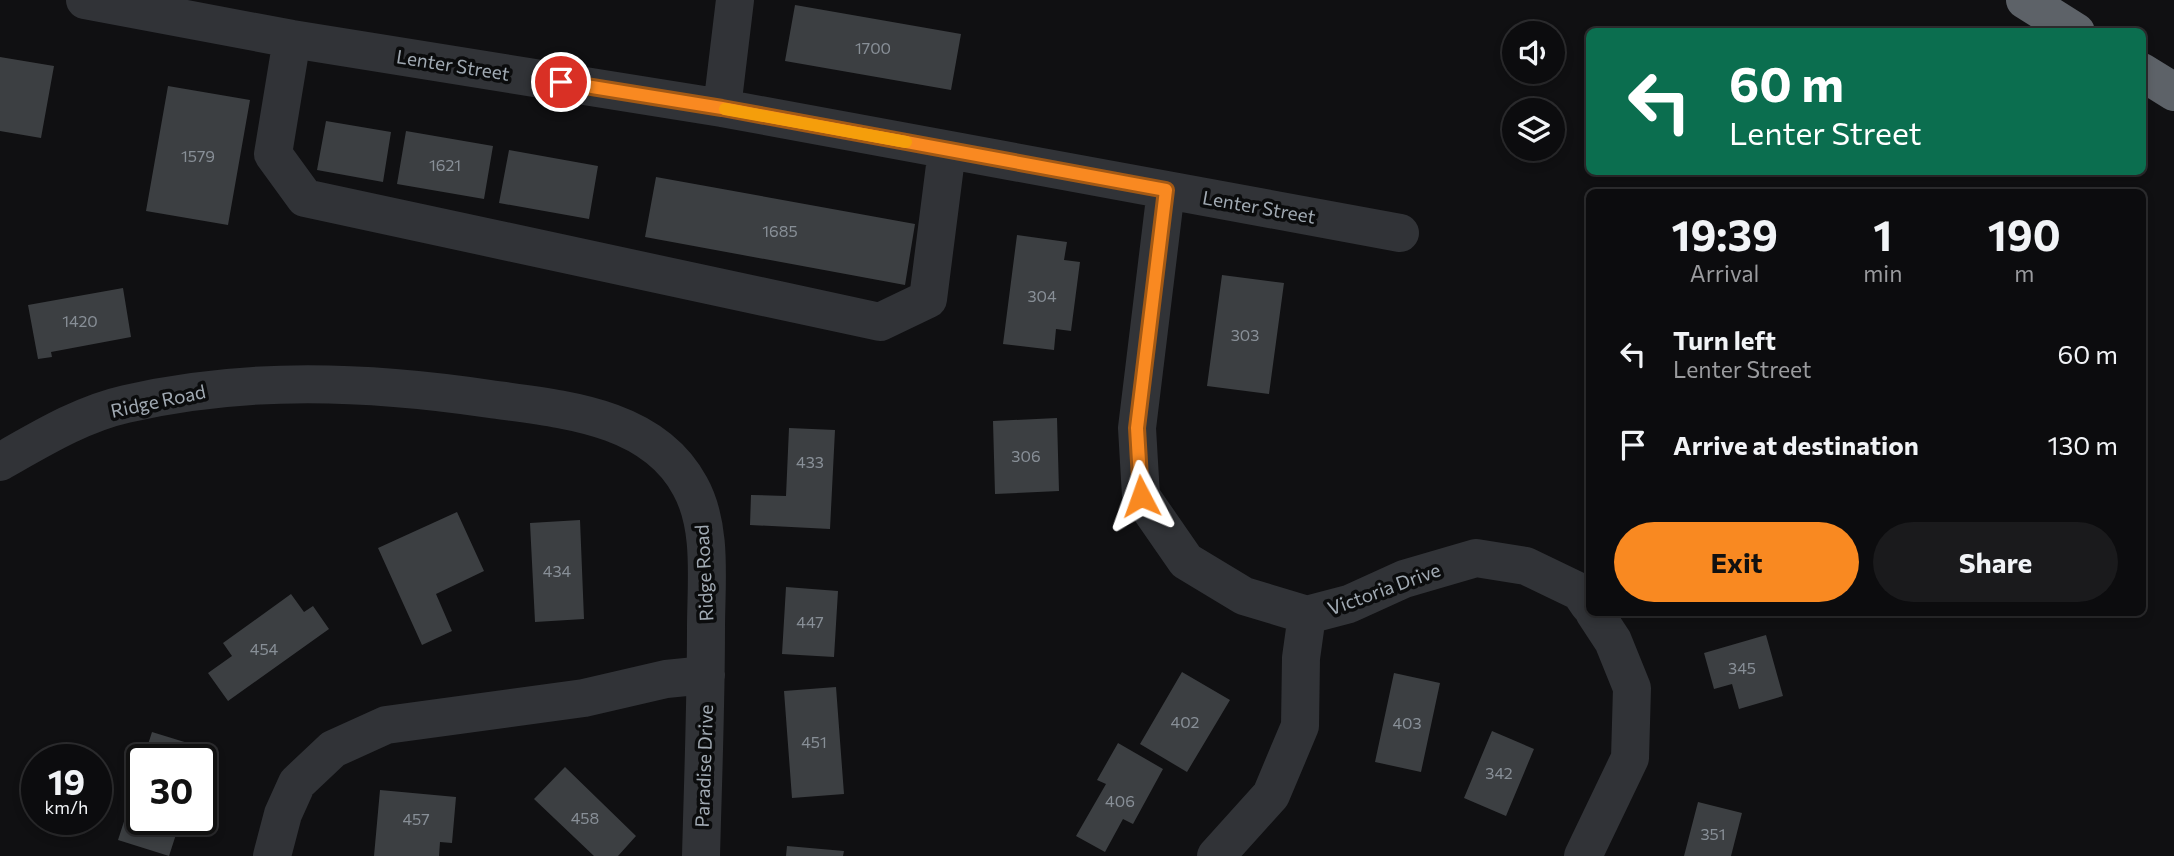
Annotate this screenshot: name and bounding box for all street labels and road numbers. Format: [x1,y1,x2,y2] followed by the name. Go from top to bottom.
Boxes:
[395,44,512,85] street label: Lenter Street
[1201,185,1318,228] street label: Lenter Street
[108,379,208,422] street label: Ridge Road
[689,524,718,622] street label: Ridge Road
[1324,557,1443,620] street label: Victoria Drive
[690,704,717,828] street label: Paradise Drive

